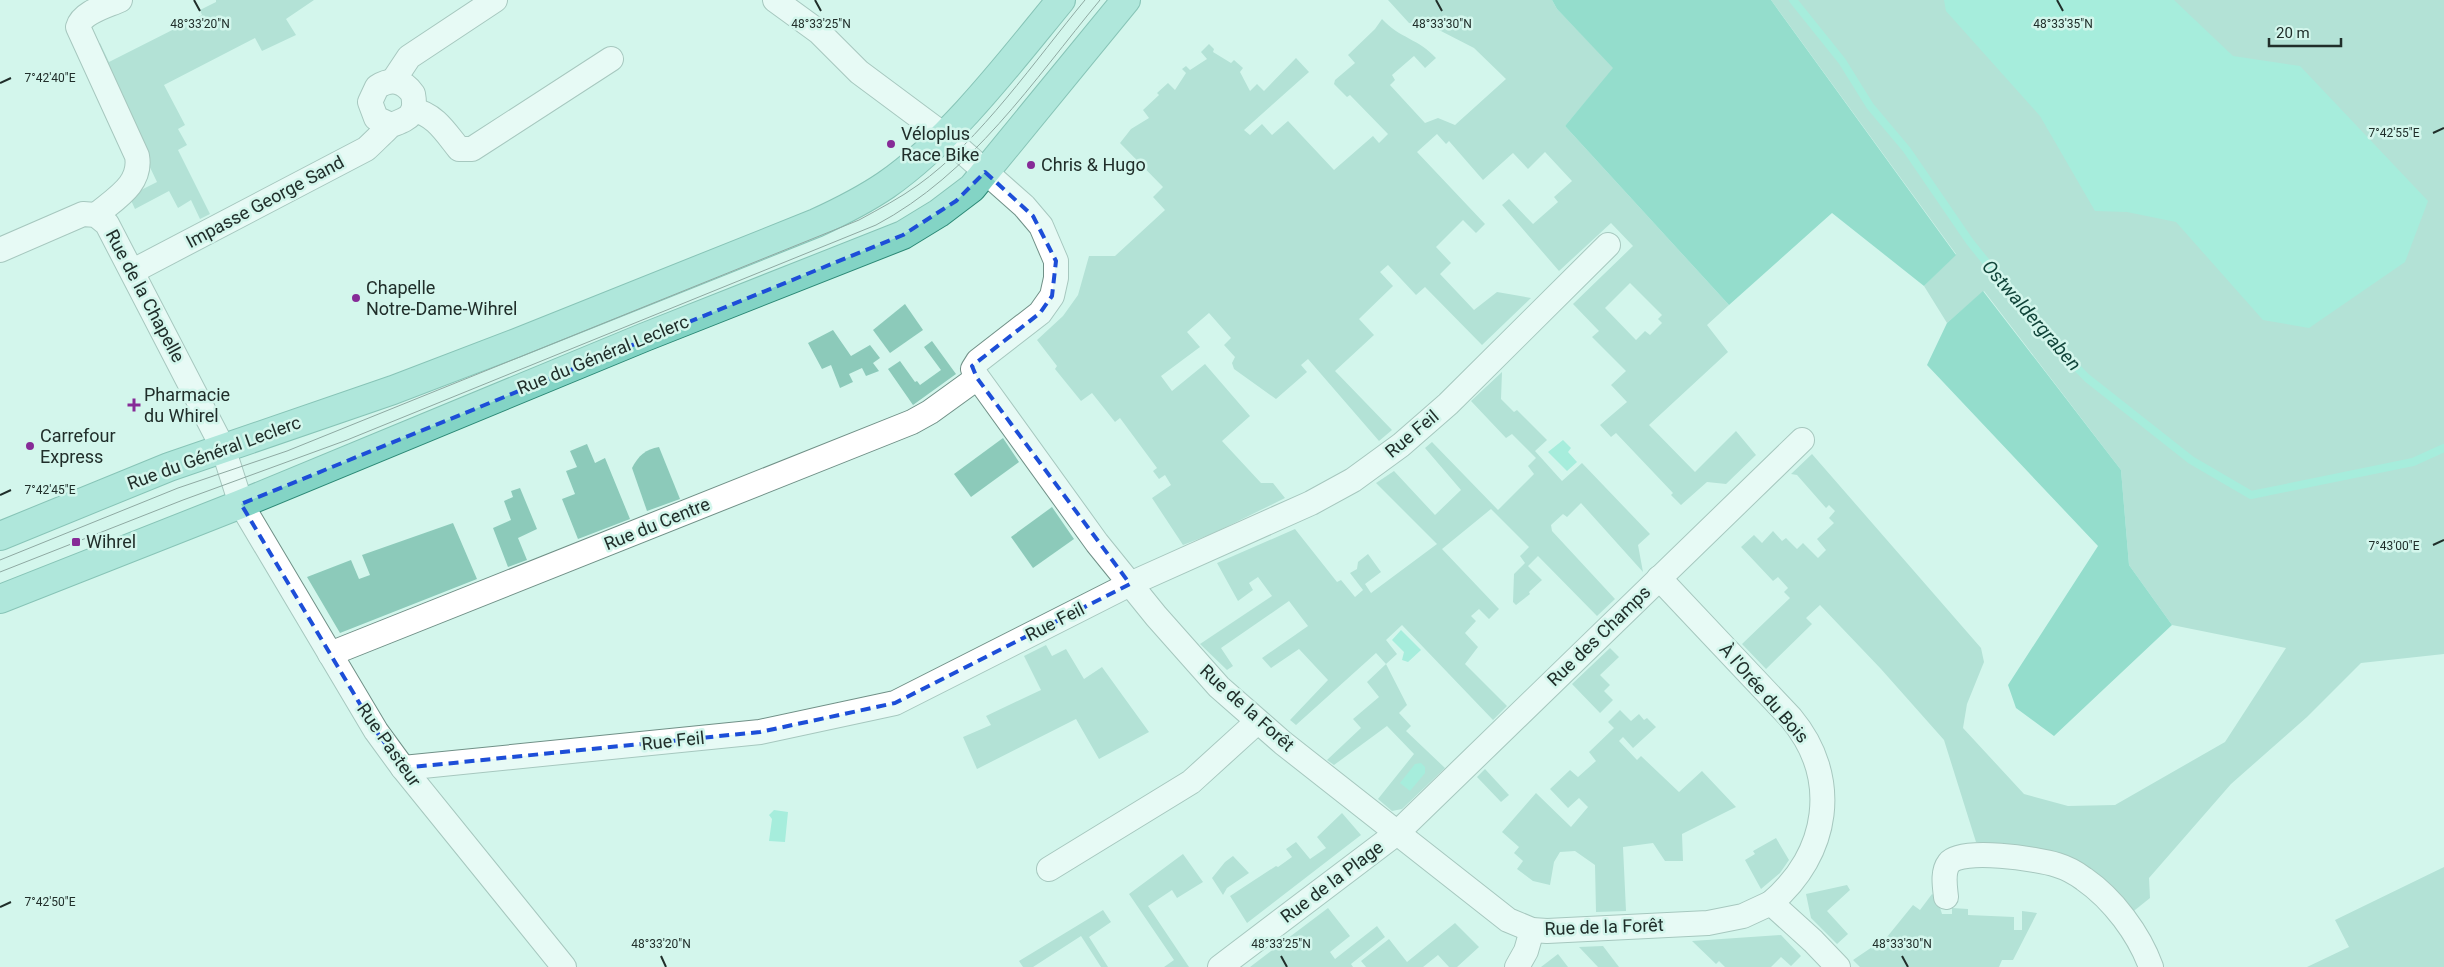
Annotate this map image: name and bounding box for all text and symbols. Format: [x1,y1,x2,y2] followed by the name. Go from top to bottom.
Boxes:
[2269,15,2342,47] scale bar
[170,17,230,31] text: 48°33'20"N
[791,17,851,31] text: 48°33'25"N
[1412,17,1472,31] text: 48°33'30"N
[2033,17,2093,31] text: 48°33'35"N
[2276,24,2310,42] text: 20 m
[25,71,76,85] text: 7°42'40"E
[901,123,979,165] place label: Véloplus Race Bike
[2369,126,2420,140] text: 7°42'55"E
[885,138,897,150] marker: Véloplus Race Bike
[182,151,347,252] street label: Impasse George Sand
[1041,154,1146,175] place label: Chris & Hugo
[1025,159,1037,171] marker: Chris & Hugo
[102,226,189,366] street label: Rue de la Chapelle
[1977,255,2086,375] water label: Ostwaldergraben
[366,277,517,319] place label: Chapelle Notre-Dame-Wihrel
[350,292,362,304] marker: Chapelle Notre-Dame-Wihrel
[514,310,692,399] street label: Rue du Général Leclerc
[144,384,230,426] place label: Pharmacie du Whirel
[128,399,140,411] marker: Pharmacie du Whirel
[1381,405,1443,462] street label: Rue Feil
[124,411,303,494] street label: Rue du Général Leclerc
[40,425,116,467] place label: Carrefour Express
[24,440,36,452] marker: Carrefour Express
[25,483,76,497] text: 7°42'45"E
[601,493,713,554] street label: Rue du Centre
[86,531,136,552] place label: Wihrel
[70,536,82,548] marker: Wihrel
[2369,539,2420,553] text: 7°43'00"E
[1543,581,1655,690] street label: Rue des Champs
[1022,598,1088,645] street label: Rue Feil
[1715,639,1813,747] street label: À l'Orée du Bois
[1196,660,1299,755] street label: Rue de la Forêt
[353,699,426,790] street label: Rue Pasteur
[640,727,705,754] street label: Rue Feil
[1276,836,1387,927] street label: Rue de la Plage
[25,895,76,909] text: 7°42'50"E
[1544,914,1664,939] street label: Rue de la Forêt
[631,937,691,951] text: 48°33'20"N
[1251,937,1311,951] text: 48°33'25"N
[1872,937,1932,951] text: 48°33'30"N

